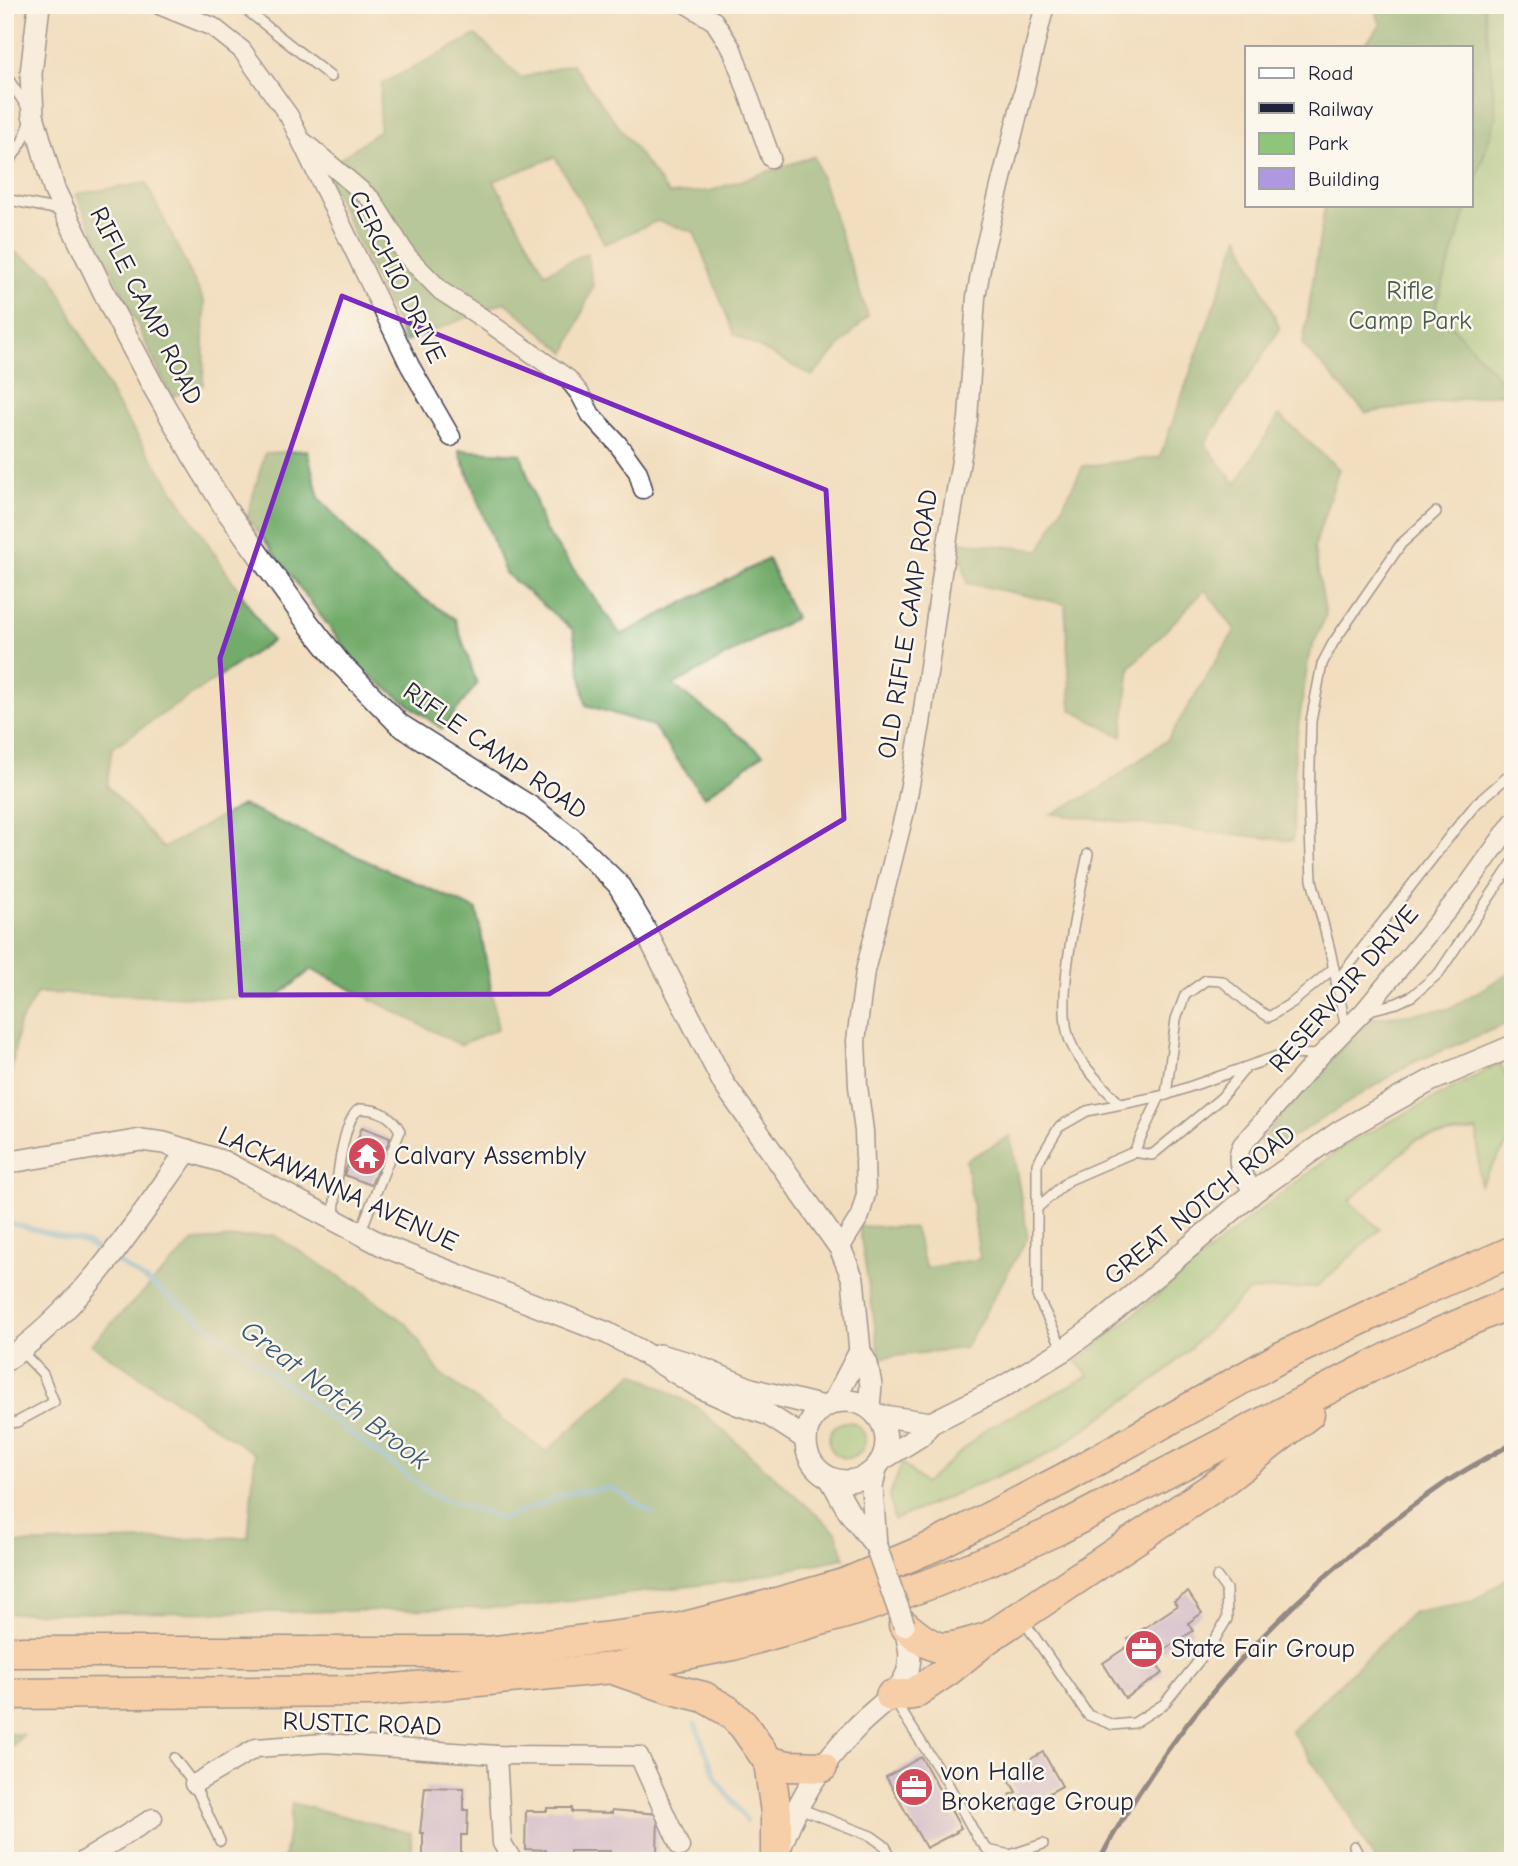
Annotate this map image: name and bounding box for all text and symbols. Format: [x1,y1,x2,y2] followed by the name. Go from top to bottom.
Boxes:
[1245,46,1472,206] legend
[1308,61,1353,85] text: Road
[1308,97,1373,121] text: Railway
[1308,131,1348,155] text: Park
[1308,167,1380,191] text: Building
[342,186,452,368] street label: CERCHIO DRIVE
[83,202,209,410] street label: RIFLE CAMP ROAD
[1348,276,1472,336] park label: Rifle Camp Park
[872,487,944,761] street label: OLD RIFLE CAMP ROAD
[397,676,593,826] street label: RIFLE CAMP ROAD
[1263,899,1425,1079] street label: RESERVOIR DRIVE
[1098,1119,1302,1291] street label: GREAT NOTCH ROAD
[213,1120,463,1258] street label: LACKAWANNA AVENUE
[346,1135,388,1177] temple icon: Calvary Assembly
[394,1141,586,1171] place label: Calvary Assembly
[235,1314,436,1476] water label: Great Notch Brook
[1123,1628,1165,1670] office icon: State Fair Group
[1171,1634,1355,1664] place label: State Fair Group
[282,1706,442,1742] street label: RUSTIC ROAD
[940,1757,1134,1817] place label: von Halle Brokerage Group
[893,1766,935,1808] office icon: von Halle Brokerage Group

